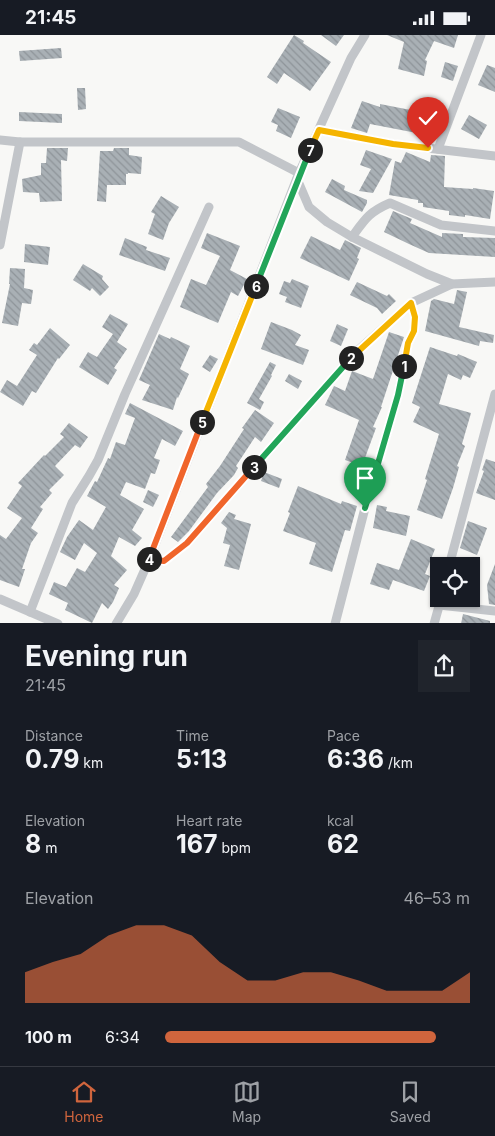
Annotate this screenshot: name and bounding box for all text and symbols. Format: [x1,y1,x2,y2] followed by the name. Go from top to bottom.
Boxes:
[25,6,77,29] text: 21:45
[407,97,449,148] pin
[414,104,442,132] icon: check
[298,137,322,163] pin: 7
[306,142,315,159] text: 7
[244,273,268,299] pin: 6
[252,278,261,295] text: 6
[338,345,364,371] pin: 2
[347,350,356,367] text: 2
[392,353,416,379] pin: 1
[401,358,408,375] text: 1
[190,409,214,435] pin: 5
[198,414,207,431] text: 5
[242,455,266,479] pin: 3
[344,457,386,508] pin
[250,459,259,476] text: 3
[351,464,379,492] icon: arrive
[136,547,162,571] pin: 4
[145,551,154,568] text: 4
[430,557,480,607] map controls
[430,557,480,607] button: locate
[25,639,188,673] text: Evening run
[418,640,470,692] button: share
[25,675,66,695] text: 21:45
[25,727,83,744] text: Distance
[176,727,209,744] text: Time
[327,727,360,744] text: Pace
[25,744,79,774] text: 0.79
[176,744,227,774] text: 5:13
[327,744,384,774] text: 6:36
[79,754,103,771] text: km
[384,754,413,771] text: /km
[25,812,85,829] text: Elevation
[176,812,242,829] text: Heart rate
[327,812,354,829] text: kcal
[25,829,41,859] text: 8
[176,829,218,859] text: 167
[327,829,359,859] text: 62
[41,839,57,856] text: m
[218,839,251,856] text: bpm
[25,888,94,908] text: Elevation
[404,888,470,908] text: 46–53 m
[25,1027,72,1047] text: 100 m
[105,1027,140,1047] text: 6:34
[64,1078,104,1125] tab: Home
[232,1078,261,1125] tab: Map
[390,1078,431,1125] tab: Saved

